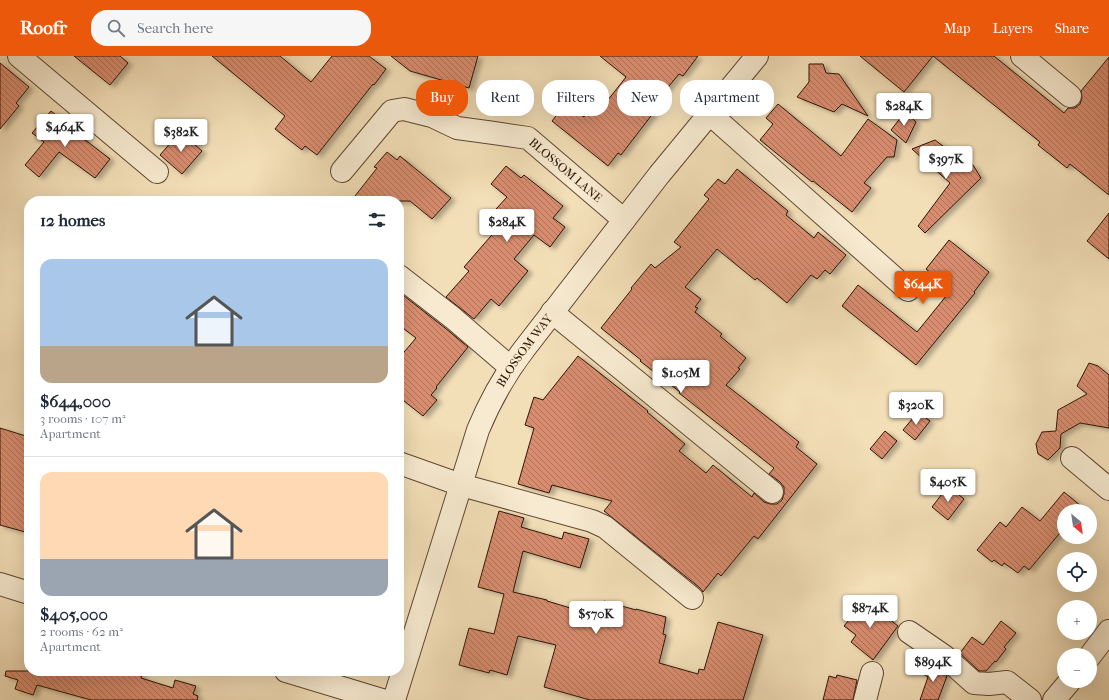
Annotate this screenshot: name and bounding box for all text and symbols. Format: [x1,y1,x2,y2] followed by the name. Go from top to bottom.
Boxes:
[91,10,371,46] search box
[20,17,67,39] text: Roofr
[105,17,127,39] icon: search
[137,19,213,37] text: Search here
[944,20,971,37] text: Map
[993,20,1033,37] text: Layers
[1055,20,1089,37] text: Share
[416,80,468,116] chip: Buy
[476,80,534,116] chip: Rent
[542,80,609,116] chip: Filters
[617,80,672,116] chip: New
[680,80,774,116] chip: Apartment
[876,93,932,127] pin: $284K
[885,98,923,113] text: $284K
[37,114,93,148] pin: $464K
[46,119,84,134] text: $464K
[153,119,209,153] pin: $382K
[163,124,199,139] text: $382K
[526,135,605,205] street label: BLOSSOM LANE
[918,146,974,180] pin: $397K
[928,151,964,166] text: $397K
[366,209,388,231] icon: filters
[479,209,535,243] pin: $284K
[40,210,105,230] text: 12 homes
[488,214,526,229] text: $284K
[895,271,951,305] pin: $644K
[903,276,943,291] text: $644K
[178,285,250,357] icon: home
[494,311,556,390] street label: BLOSSOM WAY
[648,360,714,394] pin: $1.05M
[662,365,700,380] text: $1.05M
[40,391,111,411] text: $644,000
[888,392,944,426] pin: $320K
[898,397,934,412] text: $320K
[40,411,126,426] text: 3 rooms · 107 m²
[40,426,101,441] text: Apartment
[920,469,976,503] pin: $405K
[929,474,967,489] text: $405K
[178,498,250,570] icon: home
[1057,504,1097,544] north arrow
[1057,504,1097,688] map controls
[1057,552,1097,592] button: locate
[842,595,898,629] pin: $874K
[852,600,888,615] text: $874K
[1057,600,1097,640] button: +
[568,601,624,635] pin: $570K
[40,604,108,624] text: $405,000
[578,606,614,621] text: $570K
[40,624,123,639] text: 2 rooms · 62 m²
[40,639,101,654] text: Apartment
[1057,648,1097,688] button: −
[905,649,961,683] pin: $894K
[914,654,952,669] text: $894K

